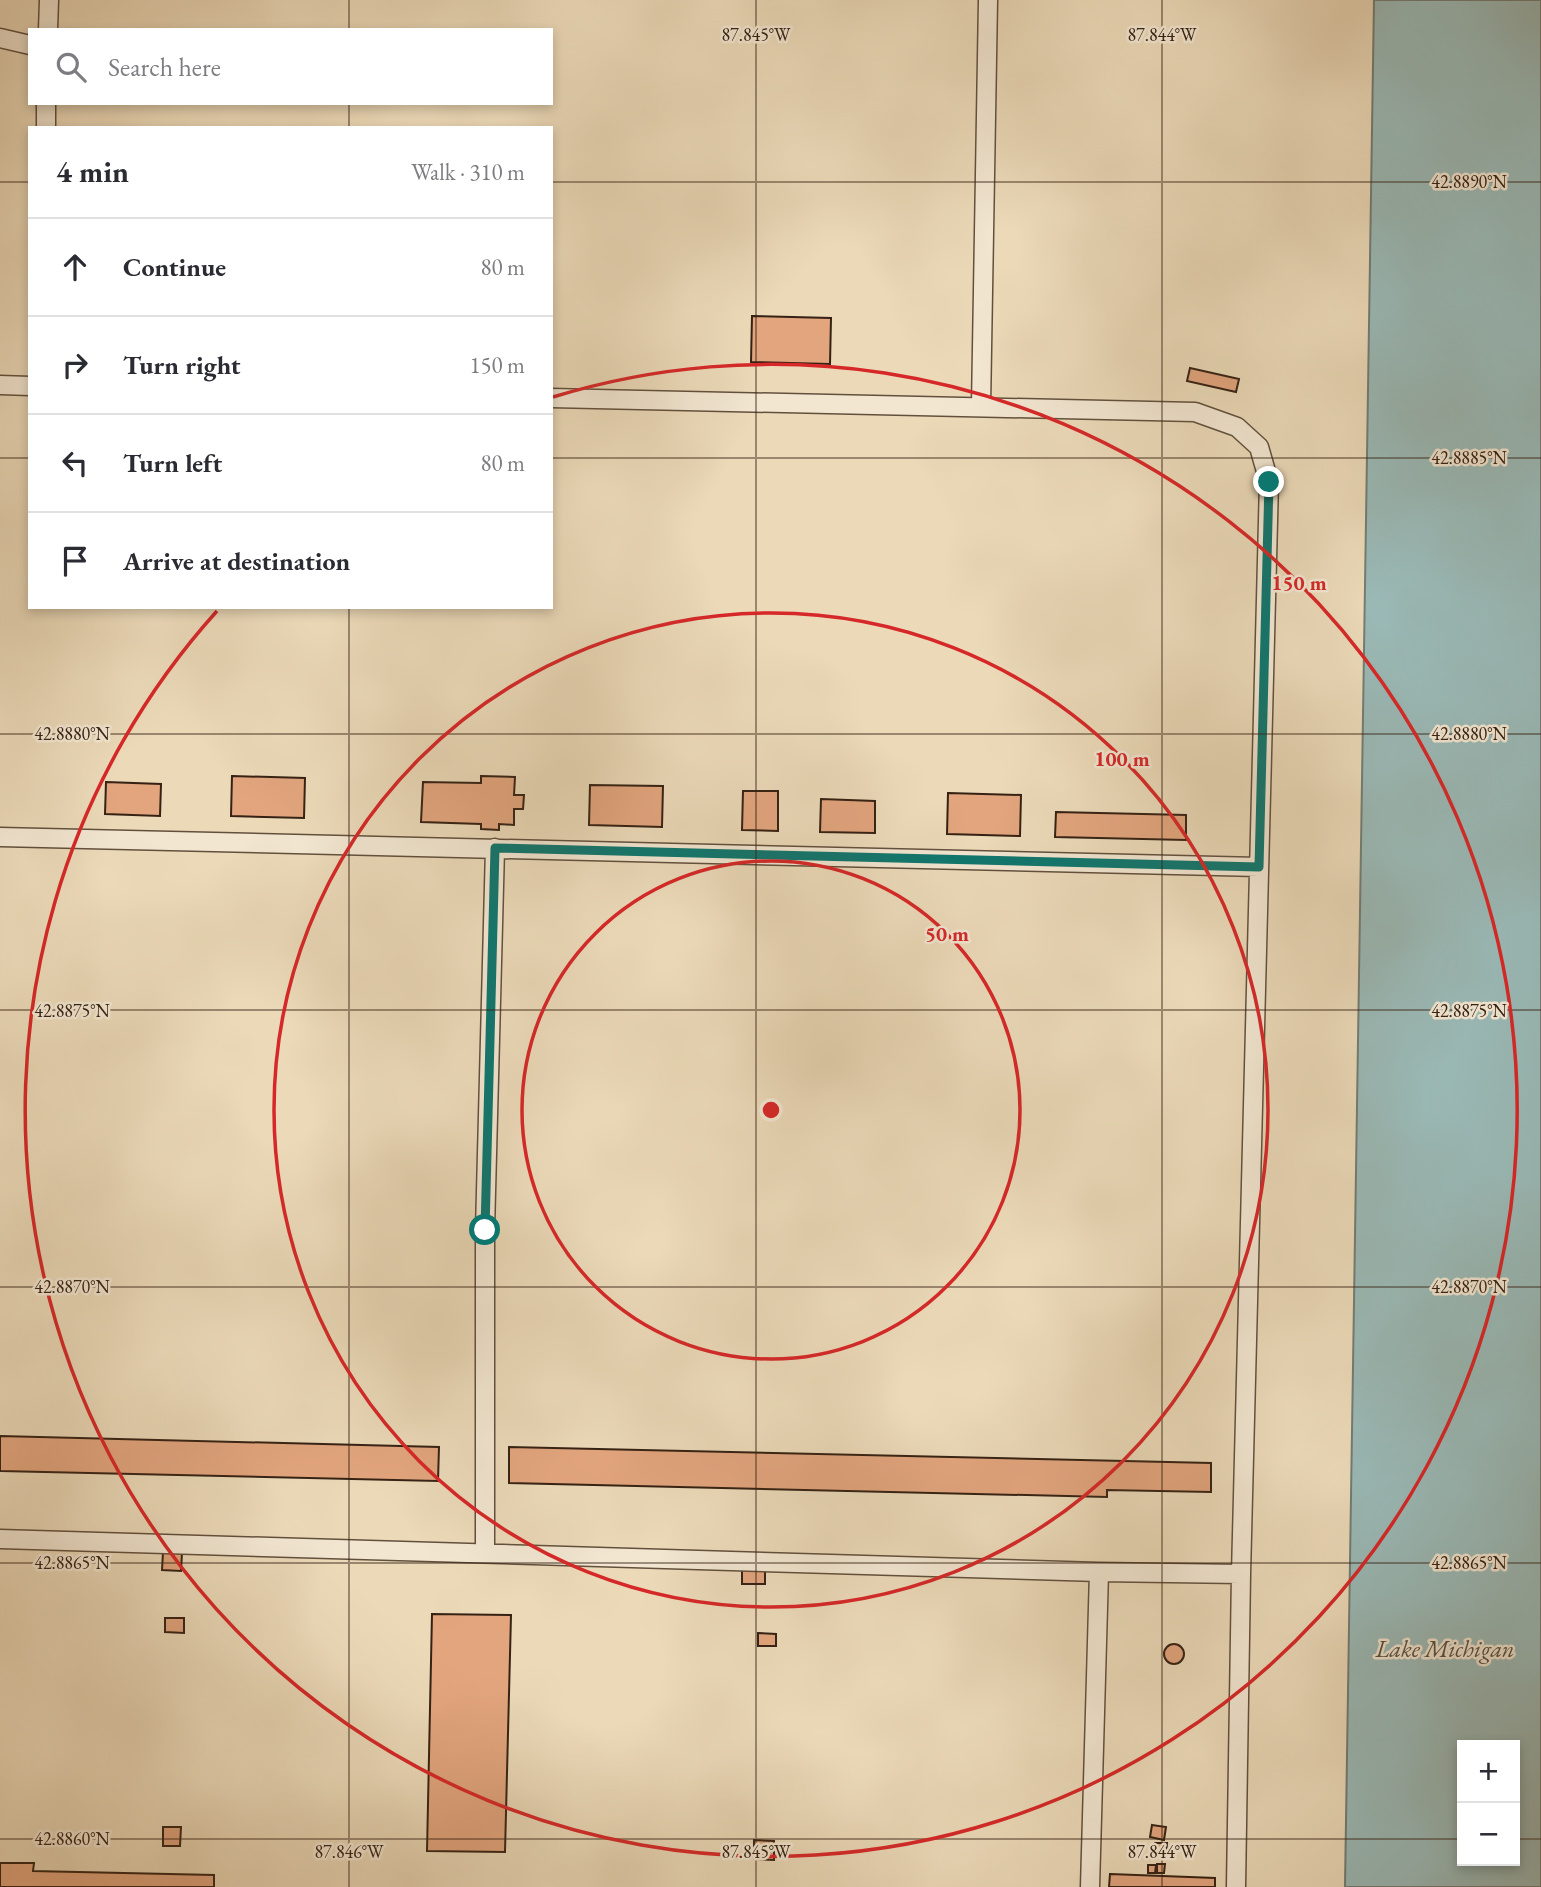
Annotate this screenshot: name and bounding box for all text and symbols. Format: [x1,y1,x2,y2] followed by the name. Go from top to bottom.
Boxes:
[721,23,791,46] text: 87.845°W
[1127,23,1197,46] text: 87.844°W
[28,28,553,105] search box
[52,48,90,86] icon: search
[108,50,221,84] text: Search here
[56,152,129,191] text: 4 min
[411,157,525,187] text: Walk · 310 m
[1431,170,1507,193] text: 42.8890°N
[56,248,94,286] icon: ahead
[123,250,226,284] text: Continue
[480,252,525,282] text: 80 m
[56,346,94,384] icon: right
[123,348,241,382] text: Turn right
[469,350,525,380] text: 150 m
[56,444,94,482] icon: left
[123,446,222,480] text: Turn left
[1431,446,1507,469] text: 42.8885°N
[480,448,525,478] text: 80 m
[1253,466,1284,497] route end
[56,542,94,580] icon: arrive
[123,544,350,578] text: Arrive at destination
[1271,569,1327,596] text: 150 m
[34,722,110,745] text: 42.8880°N
[1431,722,1507,745] text: 42.8880°N
[1094,745,1150,772] text: 100 m
[925,920,969,947] text: 50 m
[34,999,110,1022] text: 42.8875°N
[1431,999,1507,1022] text: 42.8875°N
[759,1098,783,1122] centre of rings
[469,1214,500,1245] route start
[34,1275,110,1298] text: 42.8870°N
[1431,1275,1507,1298] text: 42.8870°N
[34,1551,110,1574] text: 42.8865°N
[1431,1551,1507,1574] text: 42.8865°N
[1375,1633,1514,1664] water label: Lake Michigan
[1457,1740,1520,1866] map controls
[1457,1740,1520,1803] button: +
[1457,1803,1520,1866] button: −
[34,1827,110,1850] text: 42.8860°N
[314,1840,384,1863] text: 87.846°W
[721,1840,791,1863] text: 87.845°W
[1127,1840,1197,1863] text: 87.844°W

